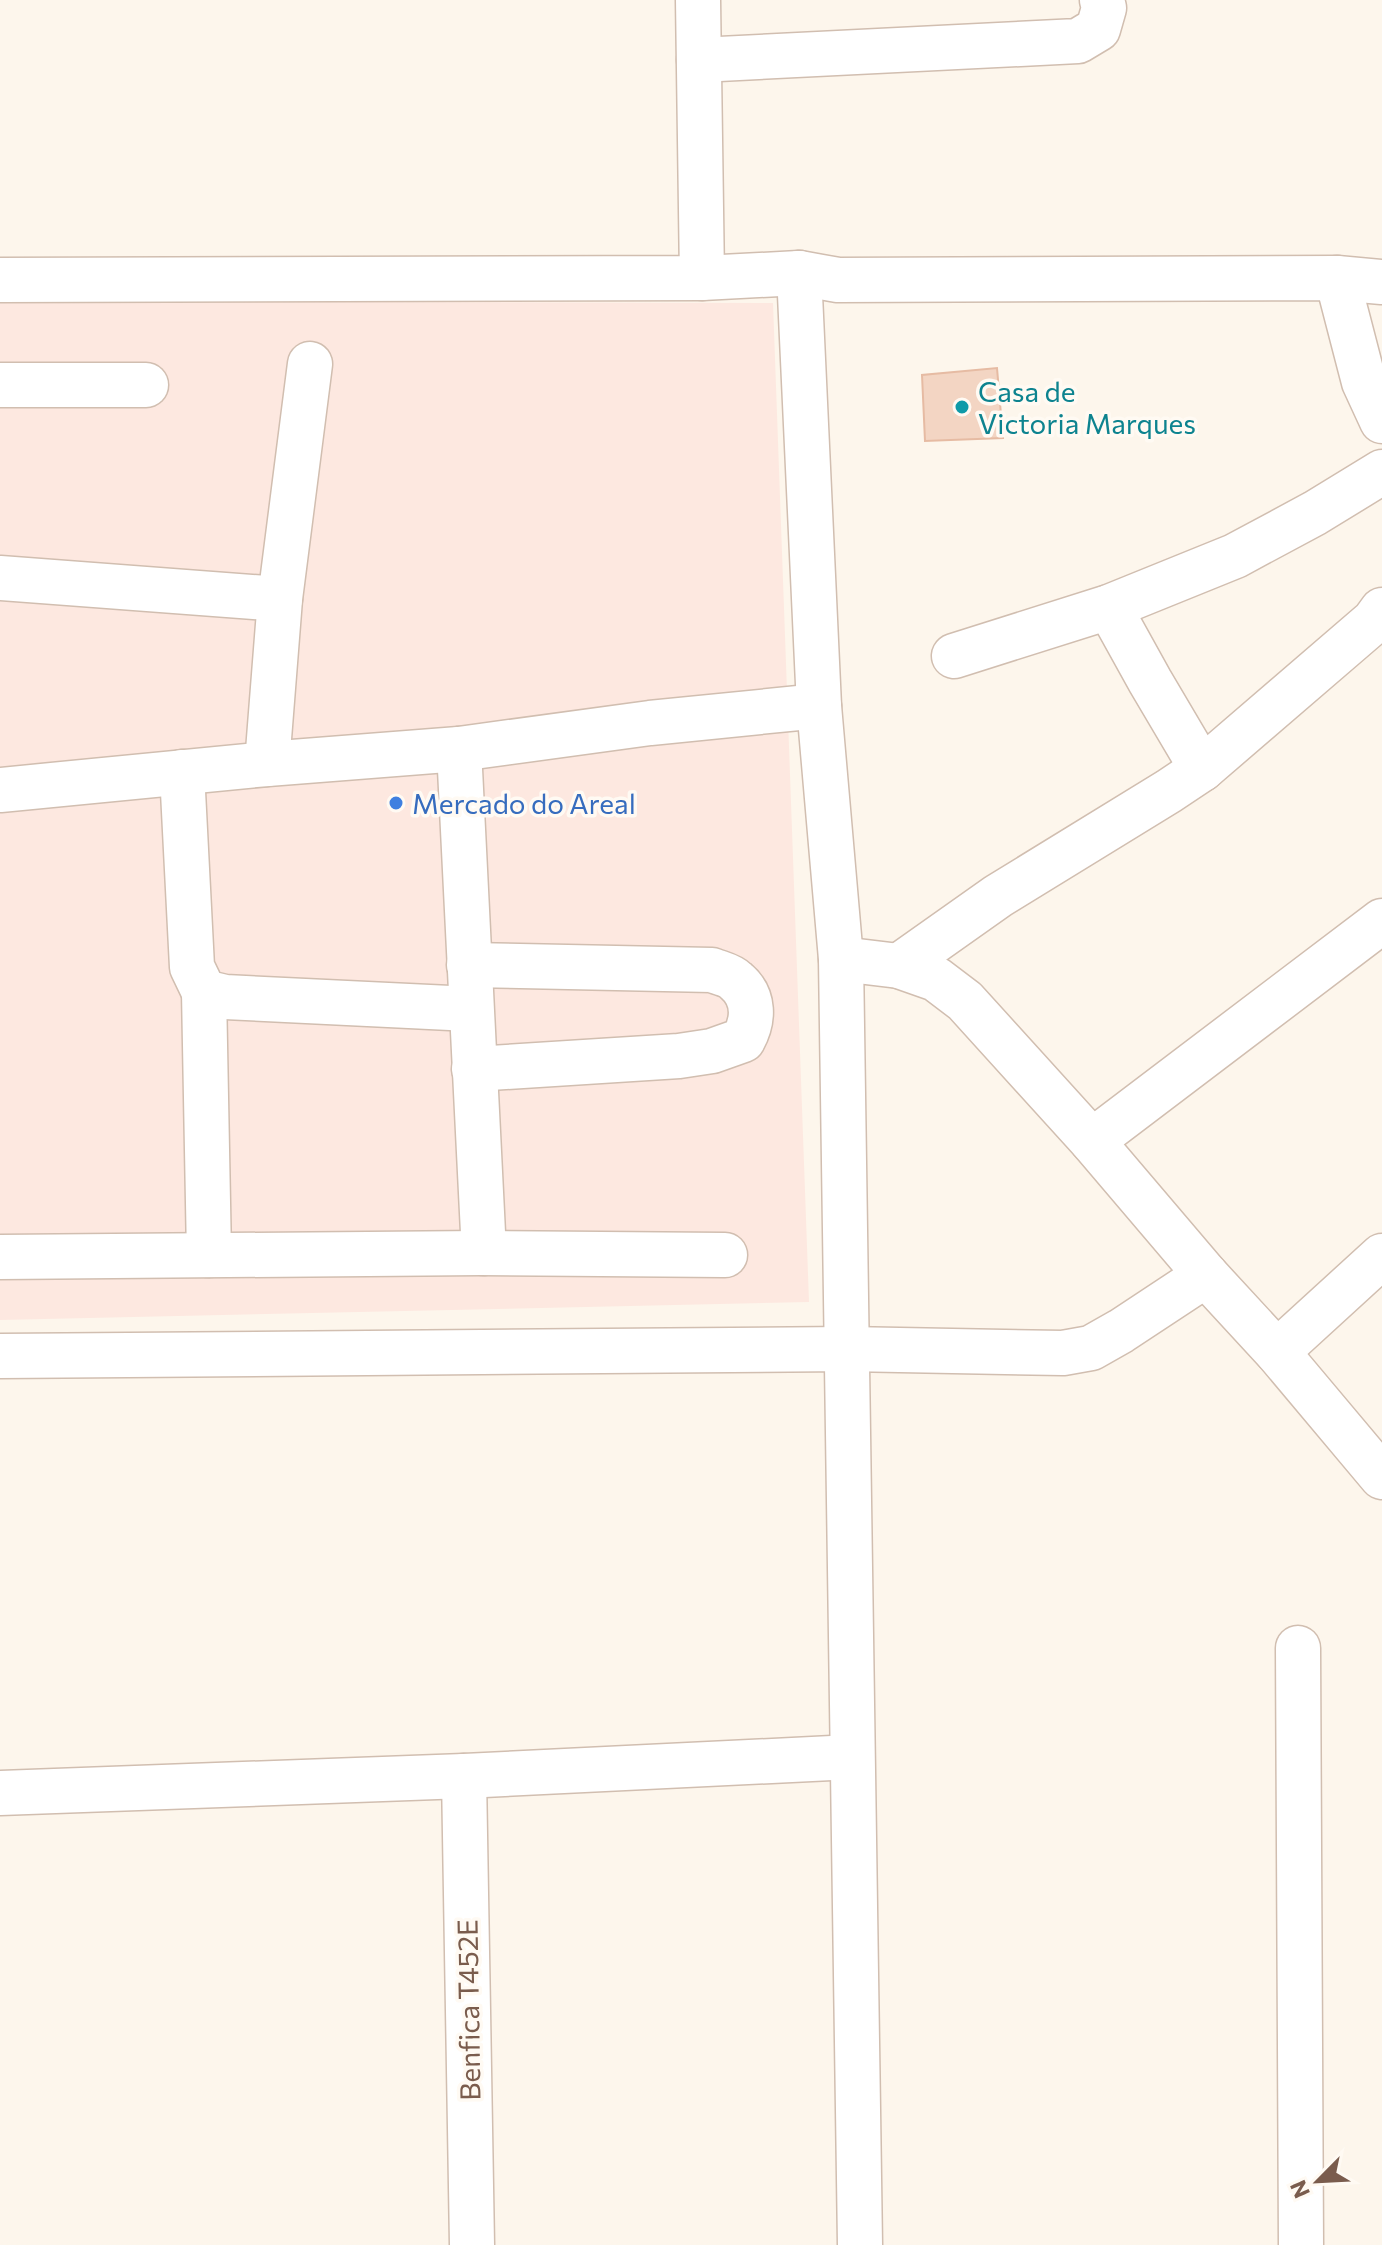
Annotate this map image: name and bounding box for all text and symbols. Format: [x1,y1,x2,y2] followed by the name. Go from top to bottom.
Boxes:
[978,374,1196,440] place label: Casa de Victoria Marques
[953,398,971,416] marker: Casa de Victoria Marques
[412,786,636,820] place label: Mercado do Areal
[387,794,405,812] marker: Mercado do Areal
[449,1919,487,2101] street label: Benfica T452E
[1278,2141,1358,2221] north arrow
[1284,2176,1315,2202] text: N

